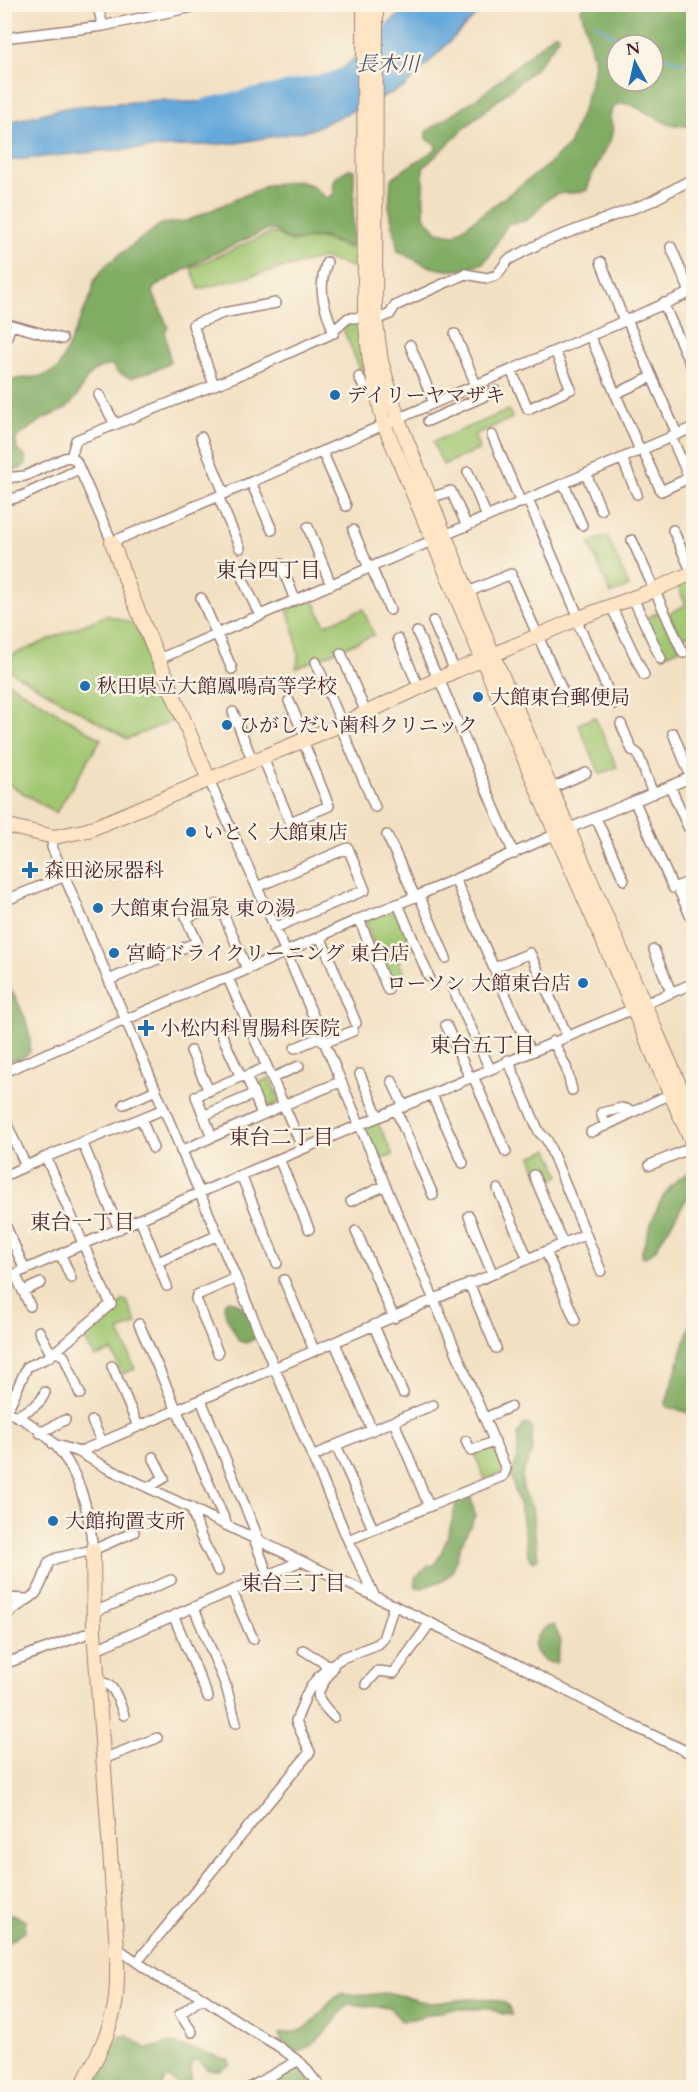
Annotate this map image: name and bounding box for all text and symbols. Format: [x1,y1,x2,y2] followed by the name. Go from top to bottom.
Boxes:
[605,33,665,93] north arrow
[625,37,642,61] text: N
[357,50,421,79] water label: 長木川
[347,382,506,409] place label: デイリーヤマザキ
[328,388,342,402] marker: デイリーヤマザキ
[216,556,321,585] district label: 東台四丁目
[97,673,337,700] place label: 秋田県立大館鳳鳴高等学校
[78,679,92,693] marker: 秋田県立大館鳳鳴高等学校
[490,684,630,711] place label: 大館東台郵便局
[471,690,485,704] marker: 大館東台郵便局
[239,712,478,739] place label: ひがしだい歯科クリニック
[220,718,234,732] marker: ひがしだい歯科クリニック
[203,819,348,846] place label: いとく 大館東店
[184,825,198,839] marker: いとく 大館東店
[44,857,164,884] place label: 森田泌尿器科
[21,861,39,879] marker: 森田泌尿器科
[110,895,295,922] place label: 大館東台温泉 東の湯
[91,901,105,915] marker: 大館東台温泉 東の湯
[126,940,410,967] place label: 宮崎ドライクリーニング 東台店
[107,946,121,960] marker: 宮崎ドライクリーニング 東台店
[386,970,571,997] place label: ローソン 大館東台店
[576,976,590,990] marker: ローソン 大館東台店
[160,1015,340,1042] place label: 小松内科胃腸科医院
[137,1019,155,1037] marker: 小松内科胃腸科医院
[430,1031,535,1060] district label: 東台五丁目
[229,1123,334,1152] district label: 東台二丁目
[30,1208,135,1237] district label: 東台一丁目
[65,1508,185,1535] place label: 大館拘置支所
[46,1514,60,1528] marker: 大館拘置支所
[241,1569,346,1598] district label: 東台三丁目

